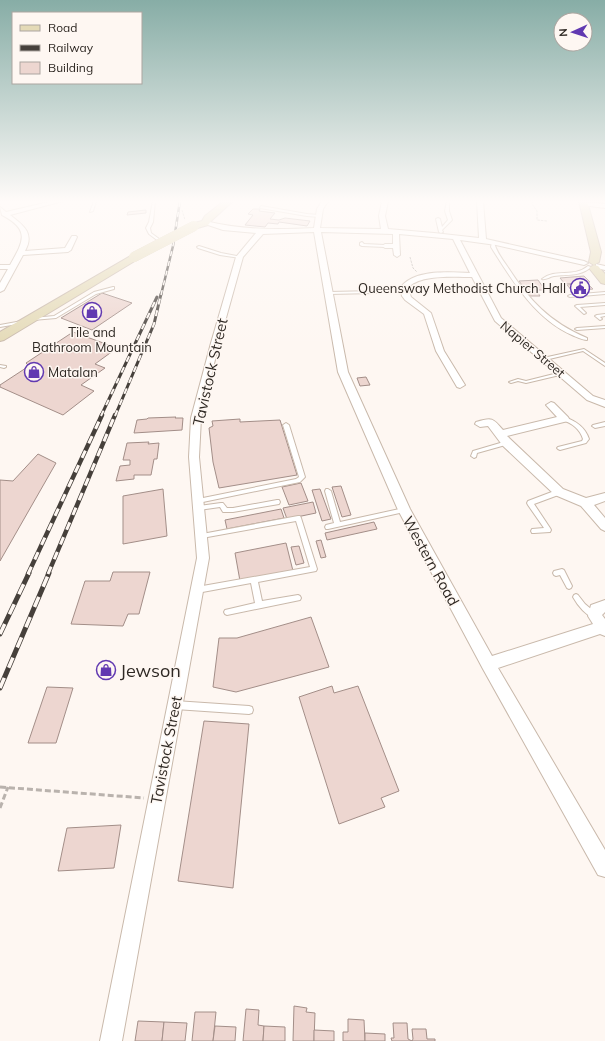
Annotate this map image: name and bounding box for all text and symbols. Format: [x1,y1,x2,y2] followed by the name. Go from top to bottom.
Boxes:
[12,12,142,84] legend
[553,12,593,52] north arrow
[48,20,77,35] text: Road
[556,28,570,37] text: N
[48,40,94,55] text: Railway
[48,60,93,75] text: Building
[569,277,591,299] public building icon: Queensway Methodist Church Hall
[358,280,566,296] place label: Queensway Methodist Church Hall
[81,301,103,323] shop icon: Tile and Bathroom Mountain
[188,316,232,428] street label: Tavistock Street
[497,317,569,381] street label: Napier Street
[32,324,152,355] place label: Tile and Bathroom Mountain
[23,361,45,383] shop icon: Matalan
[48,364,98,380] place label: Matalan
[399,513,463,609] street label: Western Road
[95,659,117,681] shop icon: Jewson
[120,659,181,682] place label: Jewson
[146,694,186,806] street label: Tavistock Street

